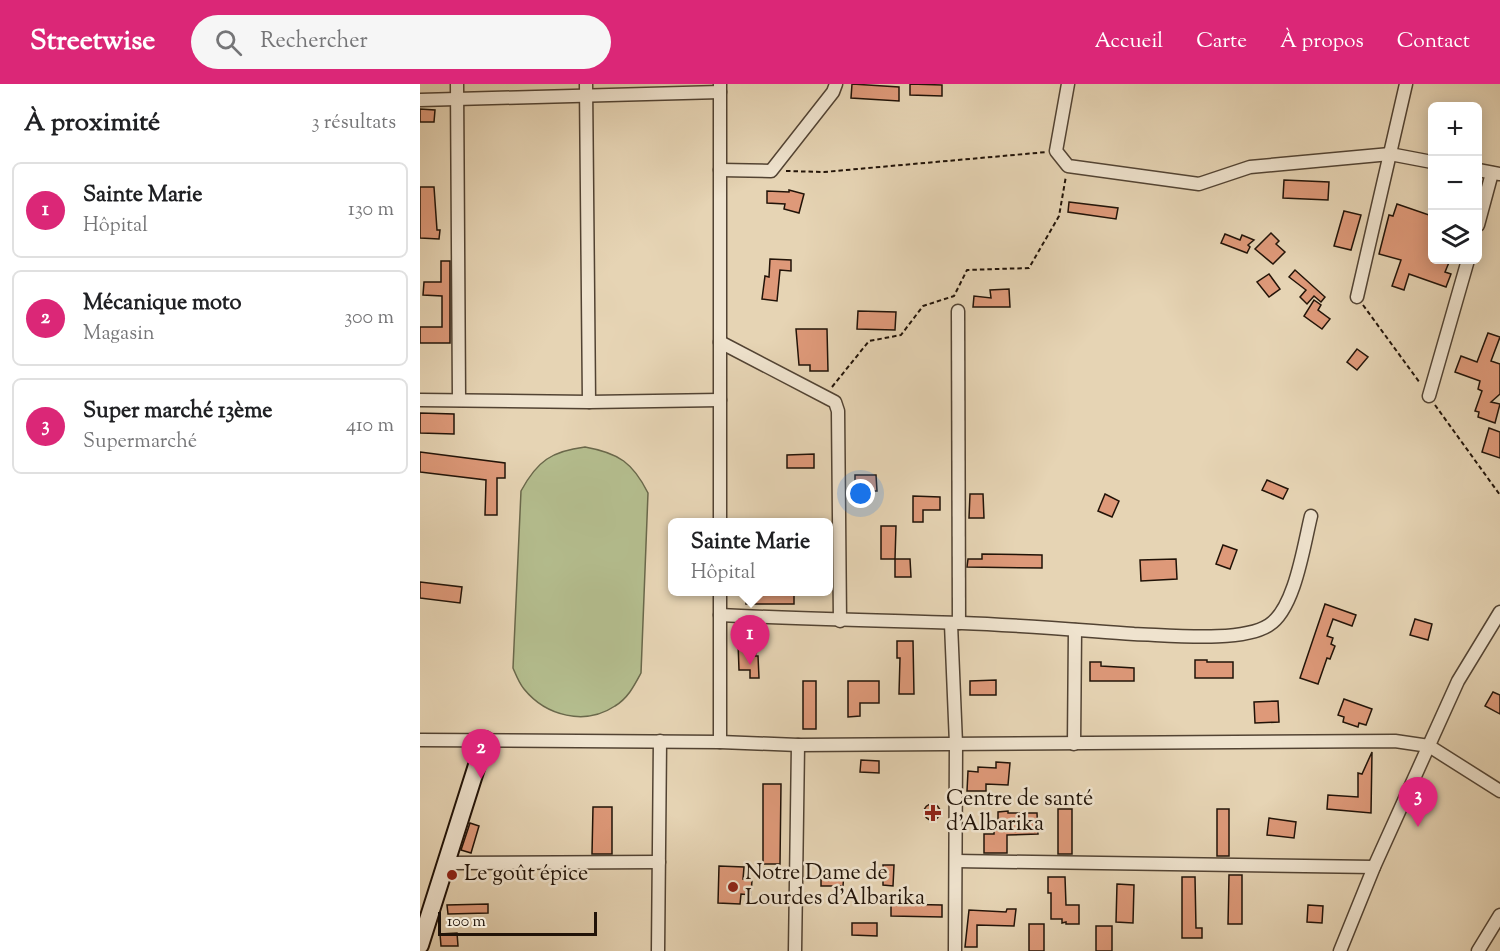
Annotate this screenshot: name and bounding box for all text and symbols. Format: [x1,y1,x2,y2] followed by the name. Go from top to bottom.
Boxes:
[191,15,611,69] search box
[30,22,155,62] text: Streetwise
[212,26,245,59] icon: search
[260,26,368,58] text: Rechercher
[1095,27,1163,57] text: Accueil
[1196,27,1247,57] text: Carte
[1280,27,1364,57] text: À propos
[1397,27,1470,57] text: Contact
[1428,102,1482,264] map controls
[1428,102,1482,156] button: +
[24,105,160,142] text: À proximité
[312,109,396,138] text: 3 résultats
[1428,156,1482,210] button: −
[83,180,202,212] text: Sainte Marie
[42,196,49,225] text: 1
[348,196,394,225] text: 130 m
[1428,210,1482,264] button: layers
[83,212,148,241] text: Hôpital
[83,288,242,320] text: Mécanique moto
[41,304,50,333] text: 2
[344,304,394,333] text: 300 m
[83,320,155,349] text: Magasin
[83,396,273,428] text: Super marché 13ème
[41,412,50,441] text: 3
[346,412,394,441] text: 410 m
[83,428,197,457] text: Supermarché
[846,479,875,508] your location
[668,518,833,596] popup
[691,527,810,559] text: Sainte Marie
[691,559,756,588] text: Hôpital
[730,616,770,665] pin: 1
[462,730,500,779] pin: 2
[1398,778,1438,827] pin: 3
[946,784,1093,841] place label: Centre de santé d'Albarika
[924,804,942,822] marker: Centre de santé d'Albarika
[745,858,925,915] place label: Notre Dame de Lourdes d'Albarika
[464,859,588,891] place label: Le goût épice
[445,868,459,882] marker: Le goût épice
[726,880,740,894] marker: Notre Dame de Lourdes d'Albarika
[438,909,597,936] scale bar
[447,911,486,934] text: 100 m

